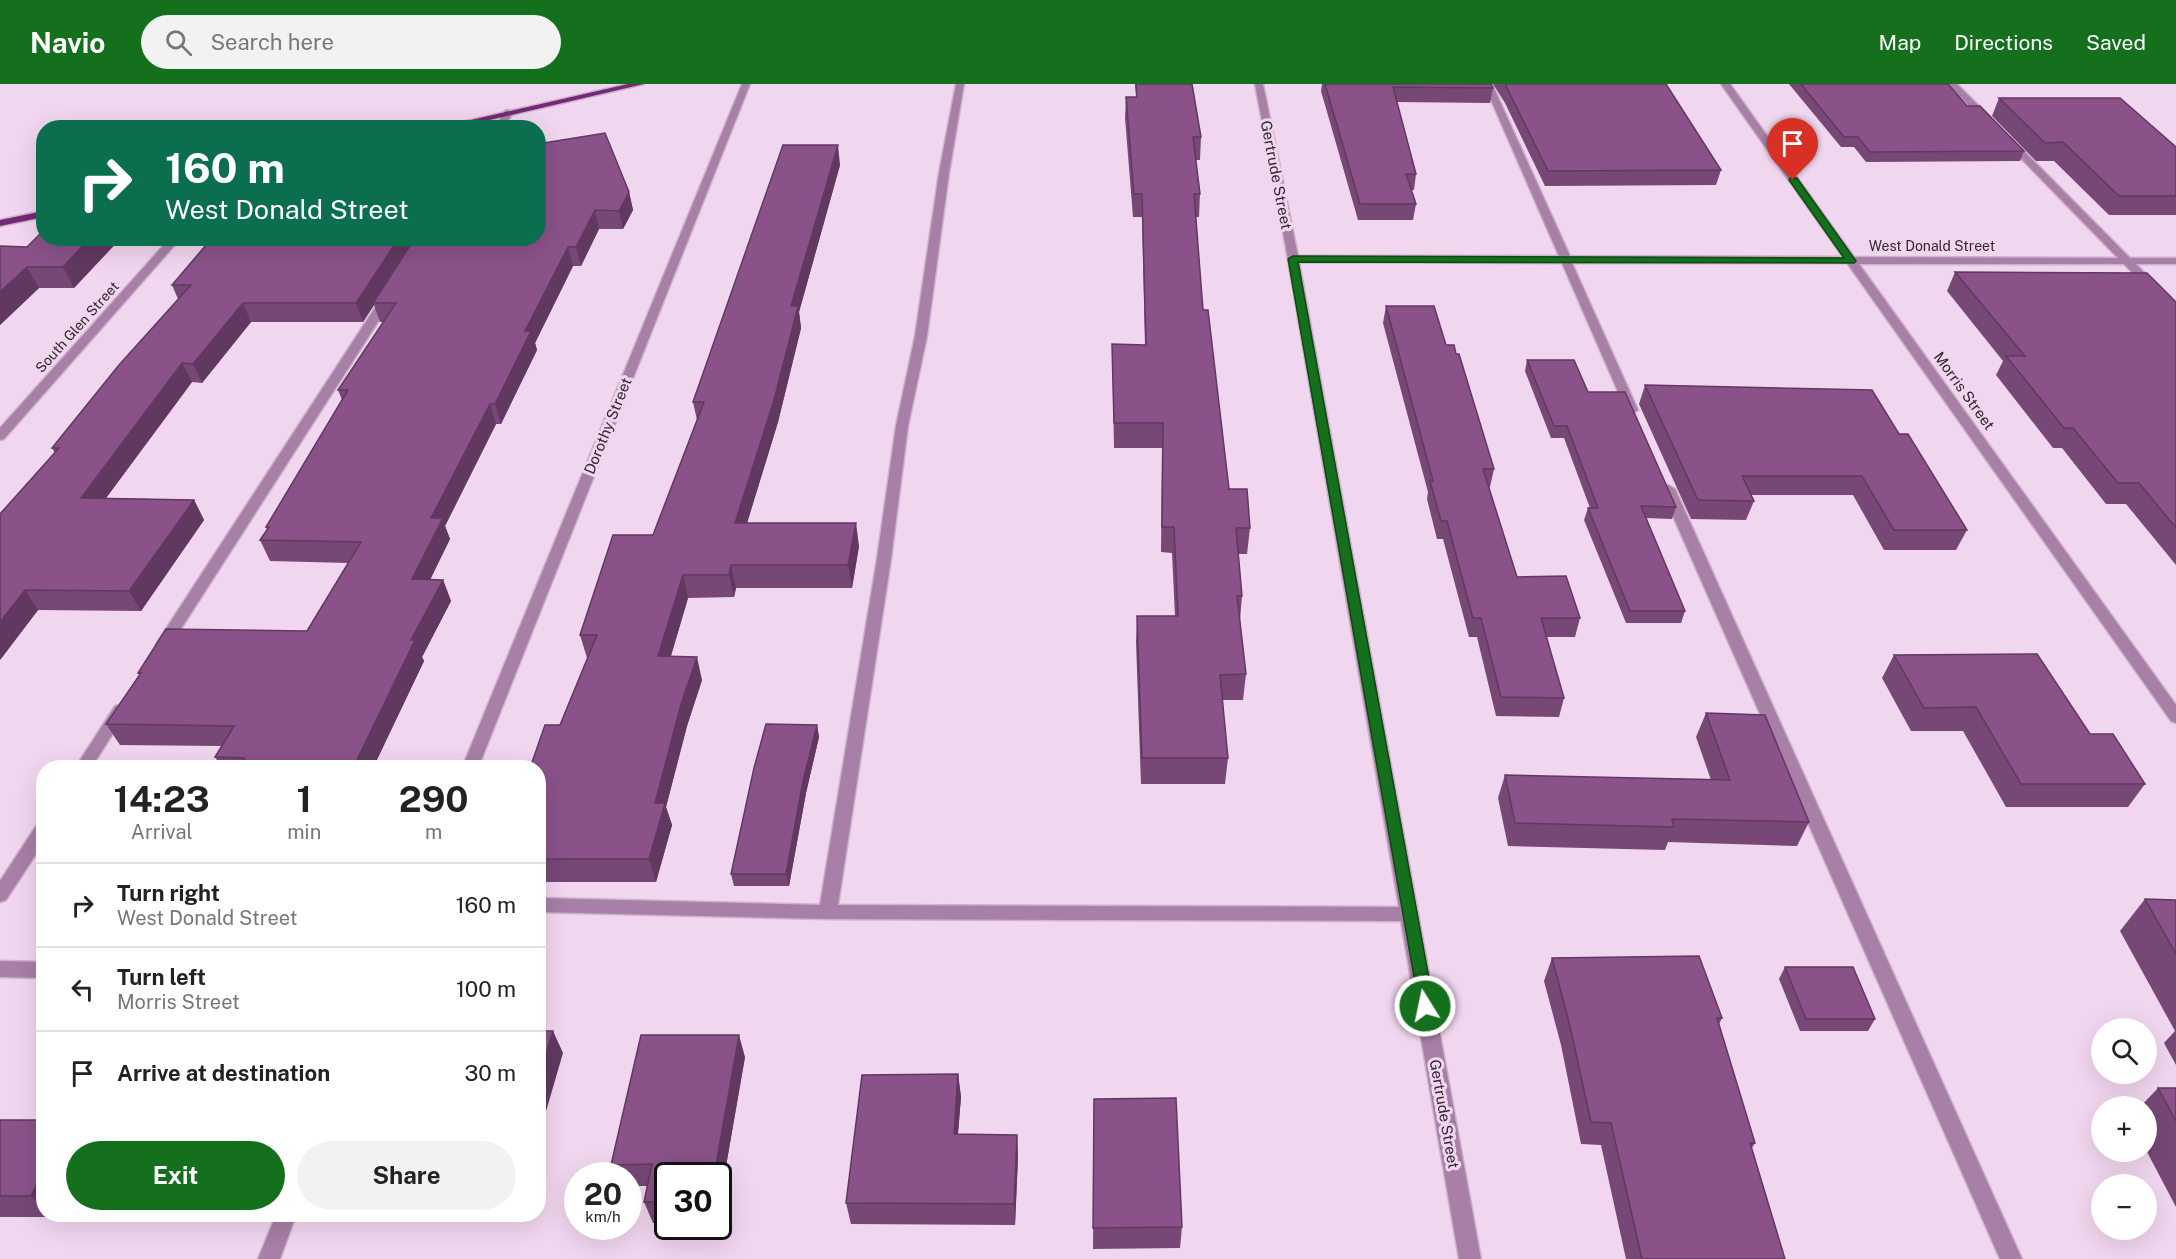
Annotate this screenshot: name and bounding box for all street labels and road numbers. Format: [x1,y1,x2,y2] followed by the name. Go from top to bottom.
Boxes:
[1258,119,1295,231] street label: Gertrude Street
[1869,238,1995,254] street label: West Donald Street
[32,278,122,376] street label: South Glen Street
[1930,348,1998,433] street label: Morris Street
[580,375,635,476] street label: Dorothy Street
[1427,1058,1462,1170] street label: Gertrude Street

